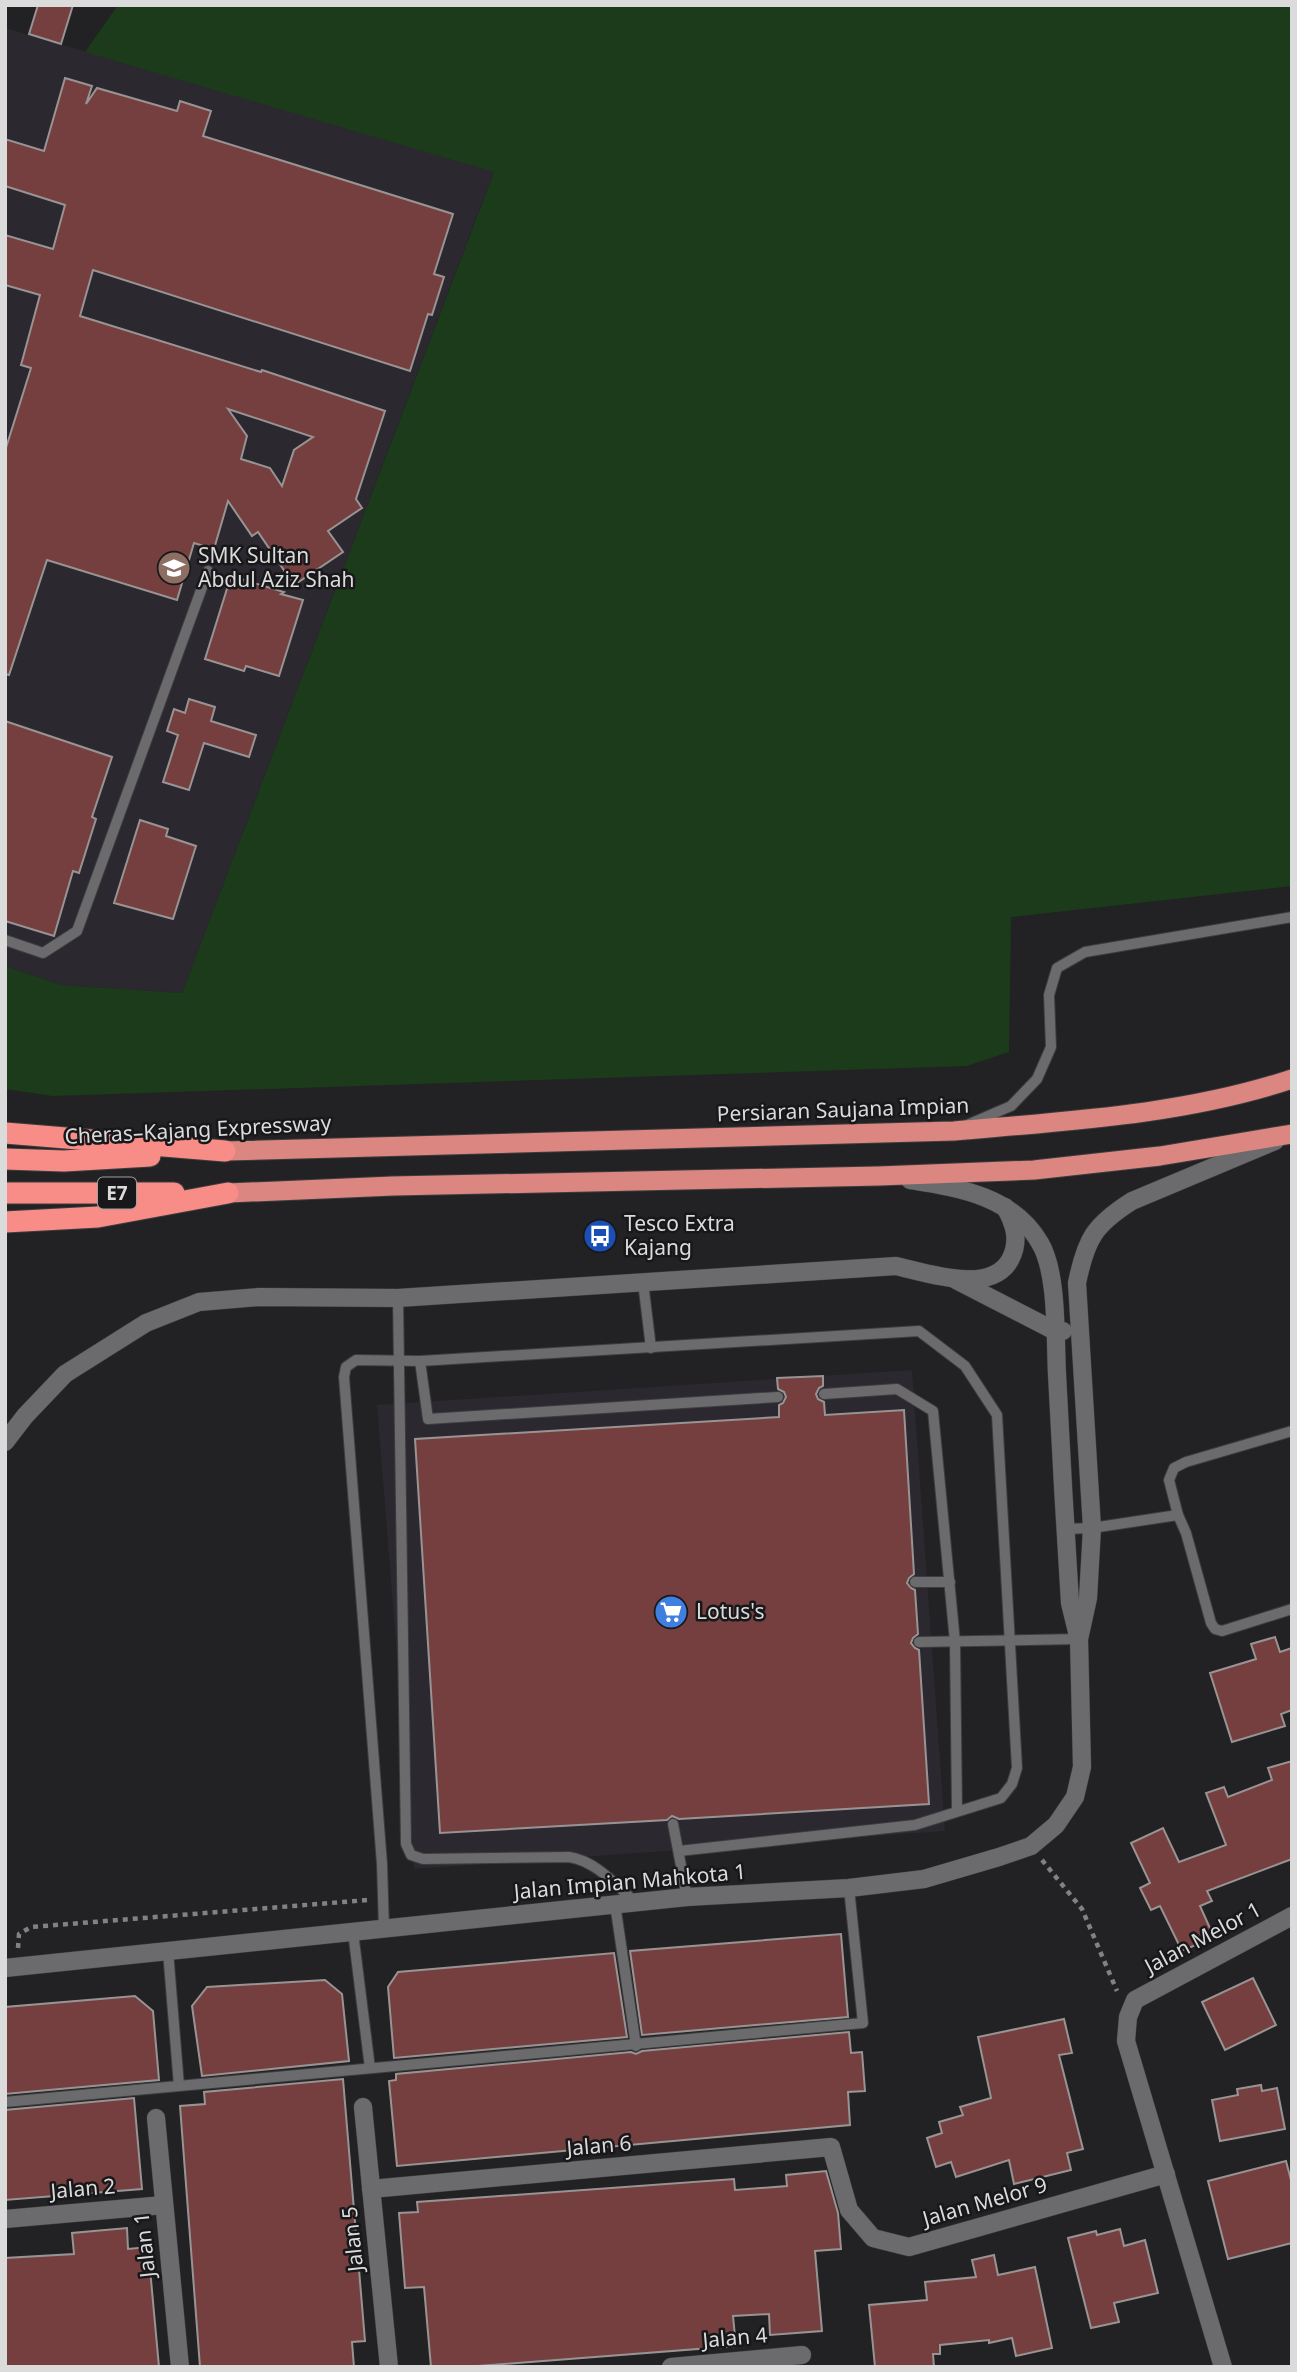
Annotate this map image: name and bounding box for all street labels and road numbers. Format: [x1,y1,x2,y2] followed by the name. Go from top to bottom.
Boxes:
[716,1091,970,1127] street label: Persiaran Saujana Impian
[64,1108,332,1150] street label: Cheras–Kajang Expressway
[98,1177,136,1208] road number: E7
[511,1857,747,1905] street label: Jalan Impian Mahkota 1
[1138,1895,1266,1981] street label: Jalan Melor 1
[563,2128,633,2162] street label: Jalan 6
[917,2170,1050,2233] street label: Jalan Melor 9
[47,2171,117,2205] street label: Jalan 2
[335,2205,370,2275] street label: Jalan 5
[127,2211,162,2281] street label: Jalan 1
[699,2320,769,2354] street label: Jalan 4

